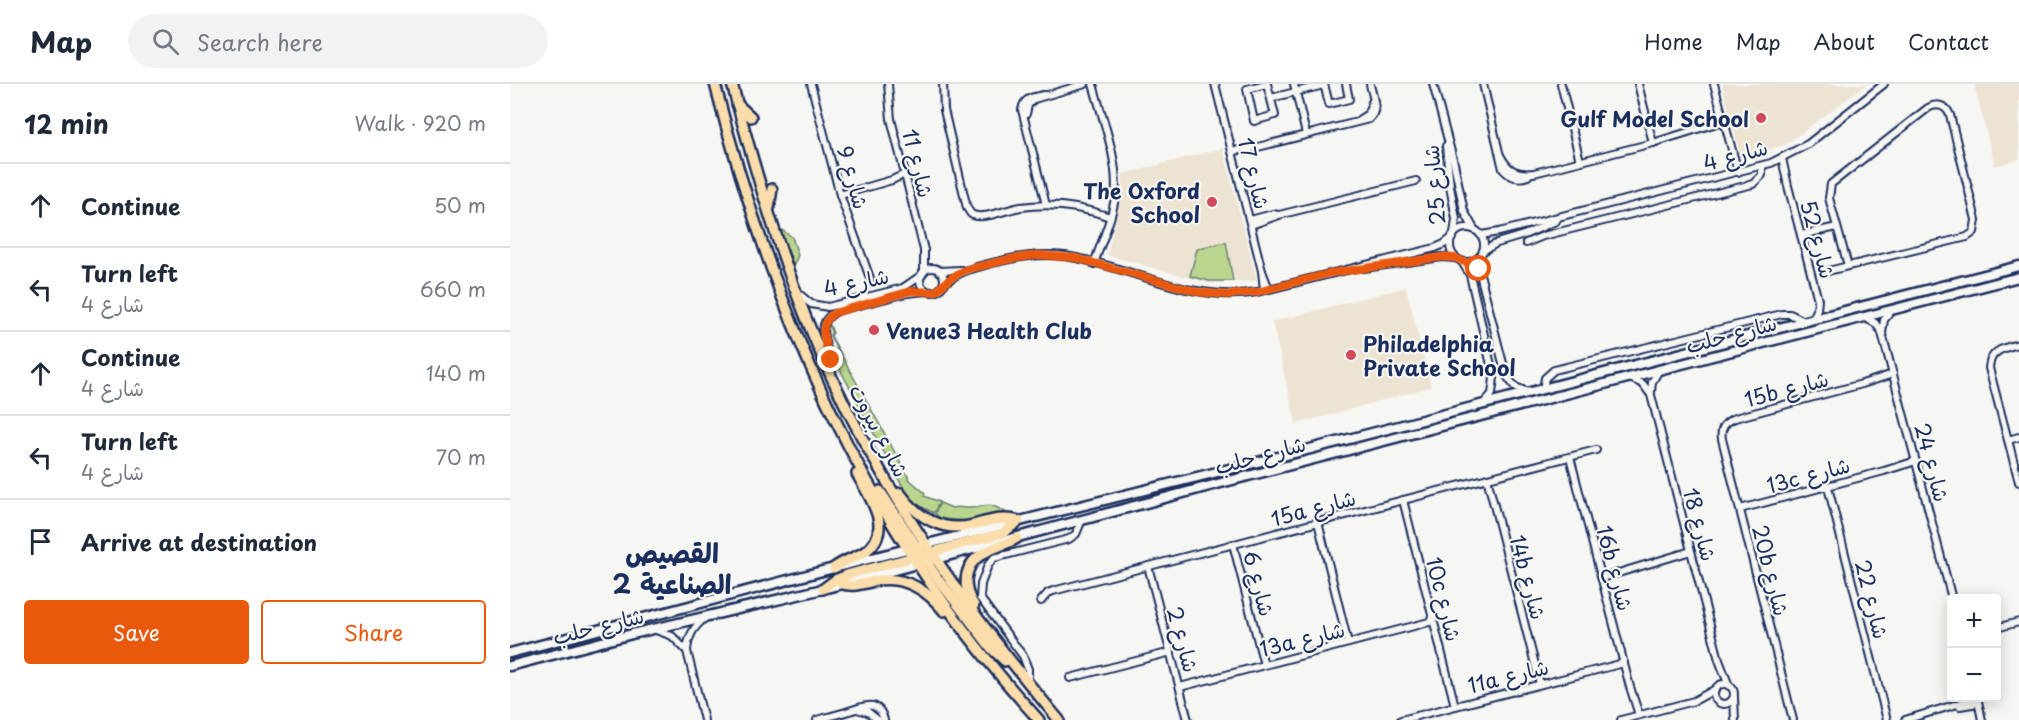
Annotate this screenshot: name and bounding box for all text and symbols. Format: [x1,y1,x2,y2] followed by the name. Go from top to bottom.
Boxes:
[128,14,548,68] search box
[30,20,92,63] text: Map
[149,25,182,58] icon: search
[197,25,323,58] text: Search here
[1644,25,1703,57] text: Home
[1736,25,1781,57] text: Map
[1814,25,1875,57] text: About
[1908,25,1989,57] text: Contact
[1560,102,1749,134] place label: Gulf Model School
[24,104,109,143] text: 12 min
[354,108,486,138] text: Walk · 920 m
[1754,111,1768,125] marker: Gulf Model School
[894,125,943,201] street label: شارع 11
[1699,130,1771,179] street label: شارع 4
[1230,134,1279,212] street label: شارع 17
[829,142,878,213] street label: شارع 9
[1414,144,1453,226] street label: شارع 25
[1083,174,1200,230] place label: The Oxford School
[24,189,57,222] icon: ahead
[81,189,180,222] text: Continue
[434,190,486,220] text: 50 m
[1205,195,1219,209] marker: The Oxford School
[1792,196,1845,282] street label: شارع 52
[1465,255,1491,281] route start
[81,256,178,289] text: Turn left
[820,258,892,305] street label: شارع 4
[24,273,57,306] icon: left
[420,274,486,304] text: 660 m
[81,289,144,319] text: شارع 4
[1682,305,1780,361] street label: شارع حلب
[886,314,1092,346] place label: Venue3 Health Club
[867,323,881,337] marker: Venue3 Health Club
[1363,327,1516,383] place label: Philadelphia Private School
[81,340,180,373] text: Continue
[817,346,843,372] route end
[1344,348,1358,362] marker: Philadelphia Private School
[24,357,57,390] icon: ahead
[426,358,486,388] text: 140 m
[1740,361,1832,416] street label: 15b شارع
[81,373,144,403] text: شارع 4
[841,378,918,483] street label: شارع بيروت
[1906,419,1959,505] street label: شارع 24
[81,424,178,457] text: Turn left
[1211,426,1309,482] street label: شارع حلب
[24,441,57,474] icon: left
[436,442,486,472] text: 70 m
[1763,448,1853,501] street label: 13c شارع
[81,457,144,487] text: شارع 4
[1267,480,1359,535] street label: 15a شارع
[1675,484,1726,565] street label: شارع 18
[1744,521,1799,619] street label: 20b شارع
[1588,522,1643,614] street label: 16b شارع
[24,525,57,558] icon: arrive
[81,525,317,558] text: Arrive at destination
[612,531,732,603] district label: القصيص الصناعية 2
[1501,531,1556,623] street label: 14b شارع
[1235,546,1284,620] street label: شارع 6
[1418,553,1471,645] street label: 10c شارع
[1847,556,1898,642] street label: شارع 22
[1947,594,2001,702] map controls
[1947,594,2001,648] button: +
[549,598,647,653] street label: شارع حلب
[24,600,249,664] button: Save
[261,600,486,664] button: Share
[1159,602,1208,676] street label: شارع 2
[1256,612,1348,665] street label: 13a شارع
[1947,648,2001,702] button: −
[1464,650,1552,701] street label: 11a شارع

